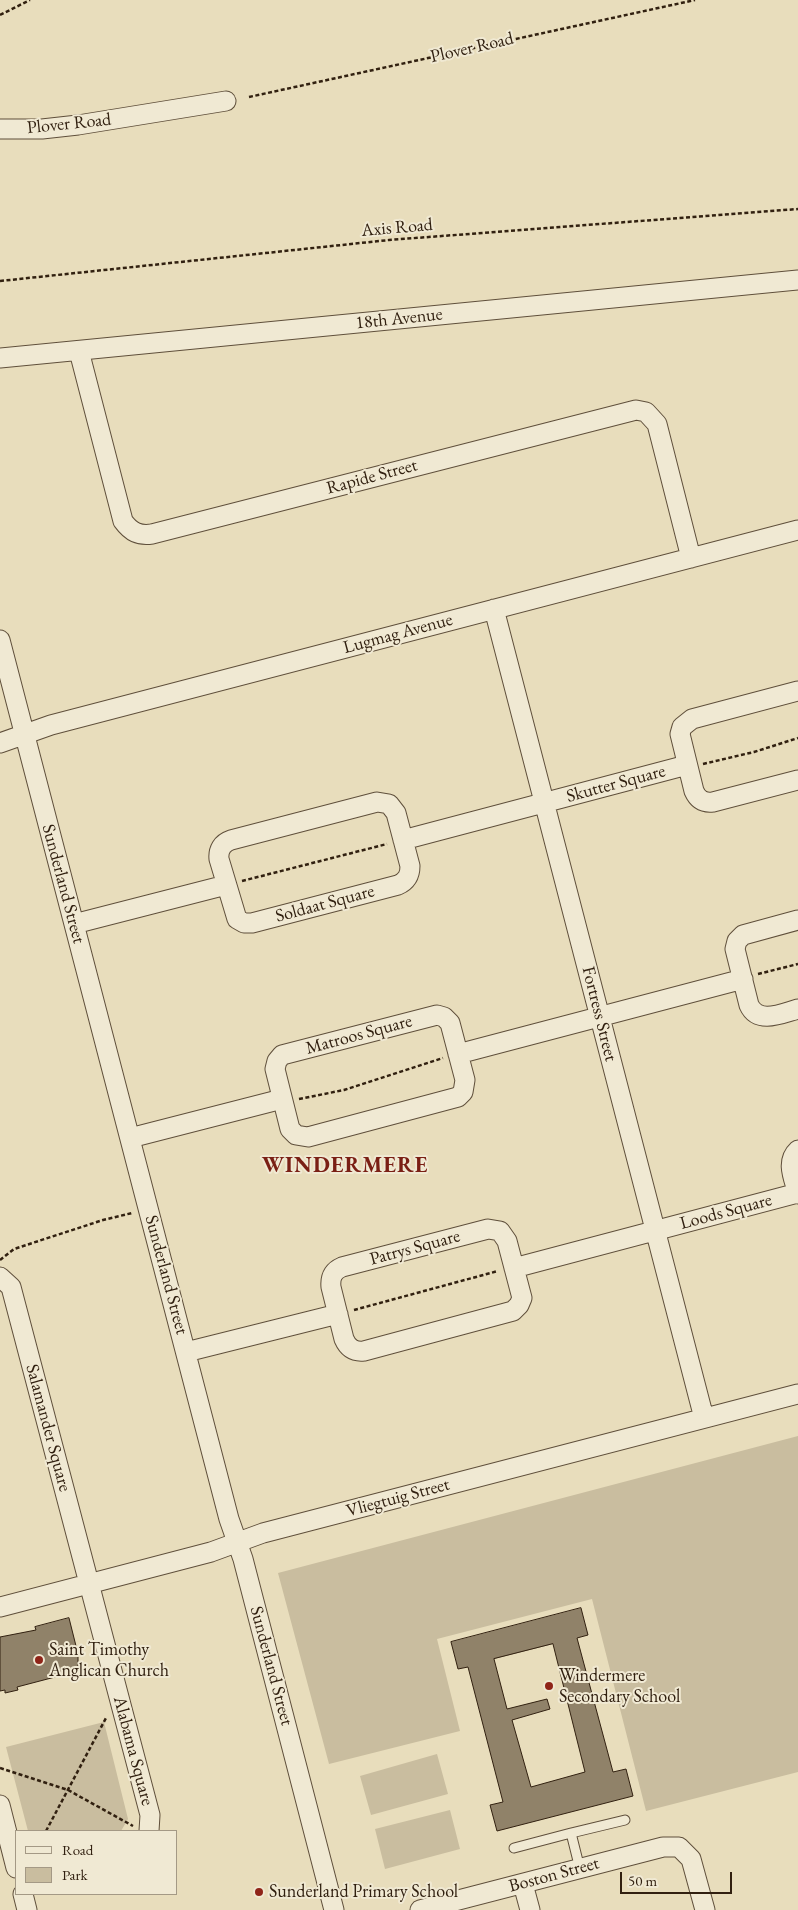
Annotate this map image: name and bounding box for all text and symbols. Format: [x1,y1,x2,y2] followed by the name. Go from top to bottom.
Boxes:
[428,28,516,68] street label: Plover Road
[26,109,112,139] street label: Plover Road
[360,214,434,242] street label: Axis Road
[354,304,444,334] street label: 18th Avenue
[324,455,420,499] street label: Rapide Street
[341,609,455,659] street label: Lugmag Avenue
[564,760,668,808] street label: Skutter Square
[37,822,89,946] street label: Sunderland Street
[273,880,377,928] street label: Soldaat Square
[577,964,621,1064] street label: Fortress Street
[303,1010,415,1060] street label: Matroos Square
[260,1153,430,1179] district label: WINDERMERE
[678,1189,774,1235] street label: Loods Square
[140,1213,192,1337] street label: Sunderland Street
[367,1226,463,1270] street label: Patrys Square
[21,1362,75,1494] street label: Salamander Square
[344,1474,452,1522] street label: Vliegtuig Street
[245,1604,297,1728] street label: Sunderland Street
[49,1639,169,1682] place label: Saint Timothy Anglican Church
[33,1654,45,1666] marker: Saint Timothy Anglican Church
[559,1665,680,1708] place label: Windermere Secondary School
[543,1680,555,1692] marker: Windermere Secondary School
[108,1694,158,1808] street label: Alabama Square
[15,1830,178,1895] legend
[62,1840,93,1859] text: Road
[507,1853,601,1897] street label: Boston Street
[623,1862,736,1894] scale bar
[62,1865,88,1884] text: Park
[628,1871,657,1890] text: 50 m
[269,1881,458,1903] place label: Sunderland Primary School
[253,1886,265,1898] marker: Sunderland Primary School

